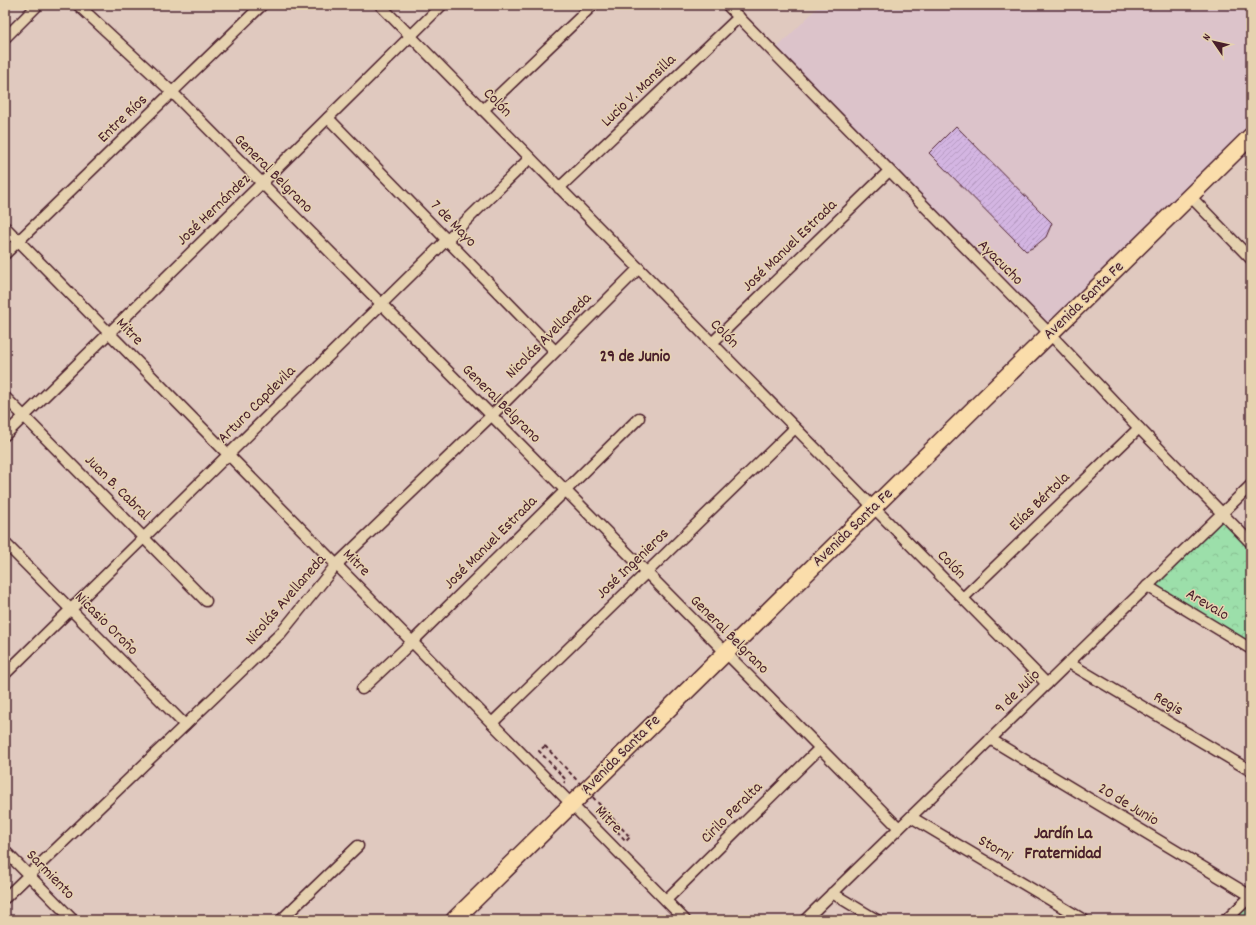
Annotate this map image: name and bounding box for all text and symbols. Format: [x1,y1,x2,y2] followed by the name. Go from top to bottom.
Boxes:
[1194,22,1234,62] north arrow
[1199,30,1216,44] text: N
[596,49,682,133] street label: Lucio V. Mansilla
[477,83,517,123] street label: Colón
[93,89,153,149] street label: Entre Ríos
[228,129,318,219] street label: General Belgrano
[172,169,256,251] street label: José Hernández
[737,194,843,297] street label: José Manuel Estrada
[424,195,482,253] street label: 7 de Mayo
[972,235,1028,291] street label: Ayacucho
[1038,256,1130,346] street label: Avenida Santa Fe
[501,287,598,384] street label: Nicolás Avellaneda
[110,313,148,351] street label: Mitre
[704,314,744,354] street label: Colón
[600,346,671,370] district label: 29 de Junio
[456,359,546,449] street label: General Belgrano
[213,360,302,449] street label: Arturo Capdevila
[79,450,155,526] street label: Juan B. Cabral
[1004,467,1076,537] street label: Elías Bértola
[807,483,899,573] street label: Avenida Santa Fe
[439,491,543,595] street label: José Manuel Estrada
[591,523,675,605] street label: José Ingenieros
[337,544,375,582] street label: Mitre
[931,545,971,585] street label: Colón
[240,549,332,650] street label: Nicolás Avellaneda
[1181,583,1233,627] street label: Arevalo
[69,587,143,661] street label: Nicasio Oroño
[684,590,774,680] street label: General Belgrano
[990,664,1046,720] street label: 9 de Julio
[1149,686,1188,722] street label: Regis
[576,710,666,800] street label: Avenida Santa Fe
[696,776,769,849] street label: Cirilo Peralta
[1093,778,1163,832] street label: 20 de Junio
[589,801,627,839] street label: Mitre
[1025,823,1101,867] district label: Jardín La Fraternidad
[974,830,1017,868] street label: Storni
[20,845,80,905] street label: Sarmiento

